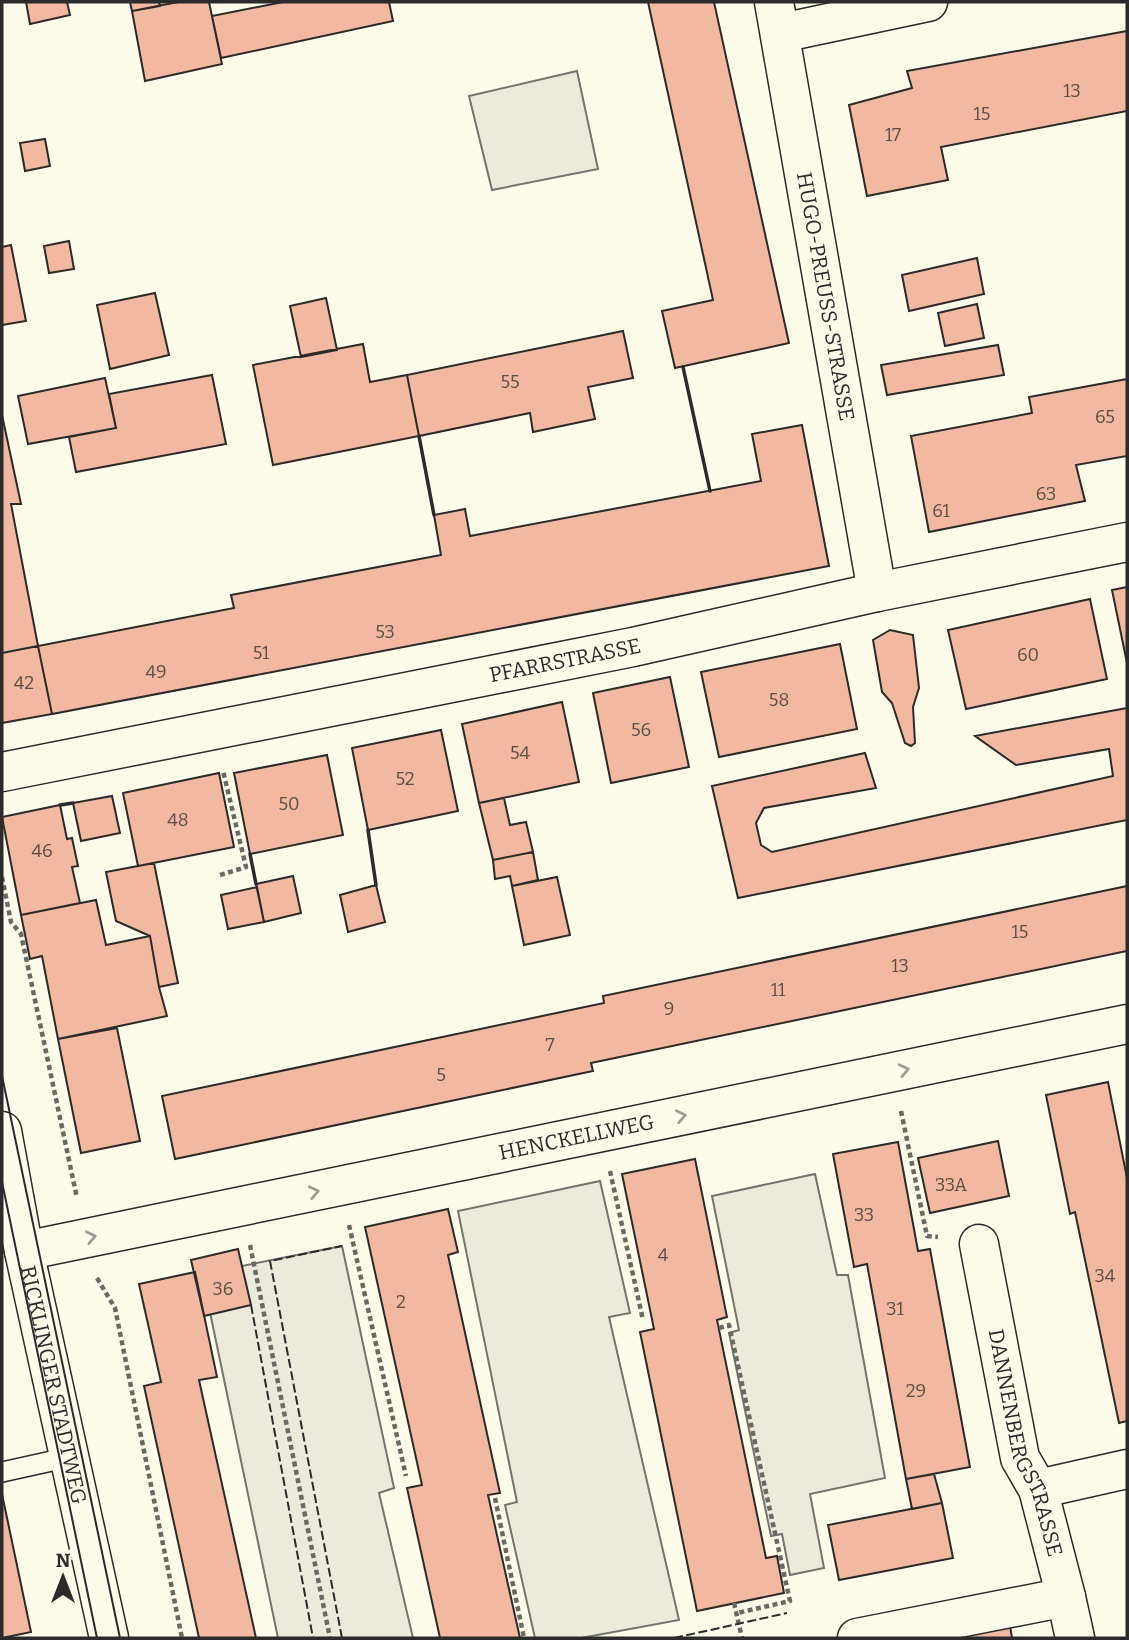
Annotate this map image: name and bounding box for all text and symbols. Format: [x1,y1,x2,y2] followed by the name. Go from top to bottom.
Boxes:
[1063,80,1081,102] house number: 13
[974,103,990,125] house number: 15
[885,124,901,146] house number: 17
[791,170,860,423] street label: HUGO-PREUSS-STRASSE
[500,371,520,393] house number: 55
[1095,406,1115,428] house number: 65
[1036,483,1056,505] house number: 63
[932,500,951,522] house number: 61
[375,621,395,643] house number: 53
[487,633,643,688] street label: PFARRSTRASSE
[253,642,270,664] house number: 51
[1017,644,1039,666] house number: 60
[145,661,167,683] house number: 49
[14,672,34,694] house number: 42
[769,689,789,711] house number: 58
[631,719,651,741] house number: 56
[510,742,531,764] house number: 54
[395,768,415,790] house number: 52
[278,793,300,815] house number: 50
[167,809,189,831] house number: 48
[31,840,53,862] house number: 46
[1012,921,1028,943] house number: 15
[891,955,909,977] house number: 13
[771,979,786,1001] house number: 11
[664,998,674,1020] house number: 9
[545,1034,555,1056] house number: 7
[436,1064,446,1086] house number: 5
[898,1064,910,1079] one-way arrow
[497,1109,656,1166] street label: HENCKELLWEG
[675,1109,687,1124] one-way arrow
[935,1174,967,1196] house number: 33A
[308,1185,320,1200] one-way arrow
[854,1204,874,1226] house number: 33
[85,1231,97,1246] one-way arrow
[658,1244,669,1266] house number: 4
[15,1263,92,1506] street label: RICKLINGER STADTWEG
[1095,1265,1116,1287] house number: 34
[213,1278,233,1300] house number: 36
[396,1291,406,1313] house number: 2
[886,1298,904,1320] house number: 31
[983,1327,1068,1559] street label: DANNENBERGSTRASSE
[906,1380,926,1402] house number: 29
[28,1542,98,1612] north arrow
[56,1549,71,1572] text: N

